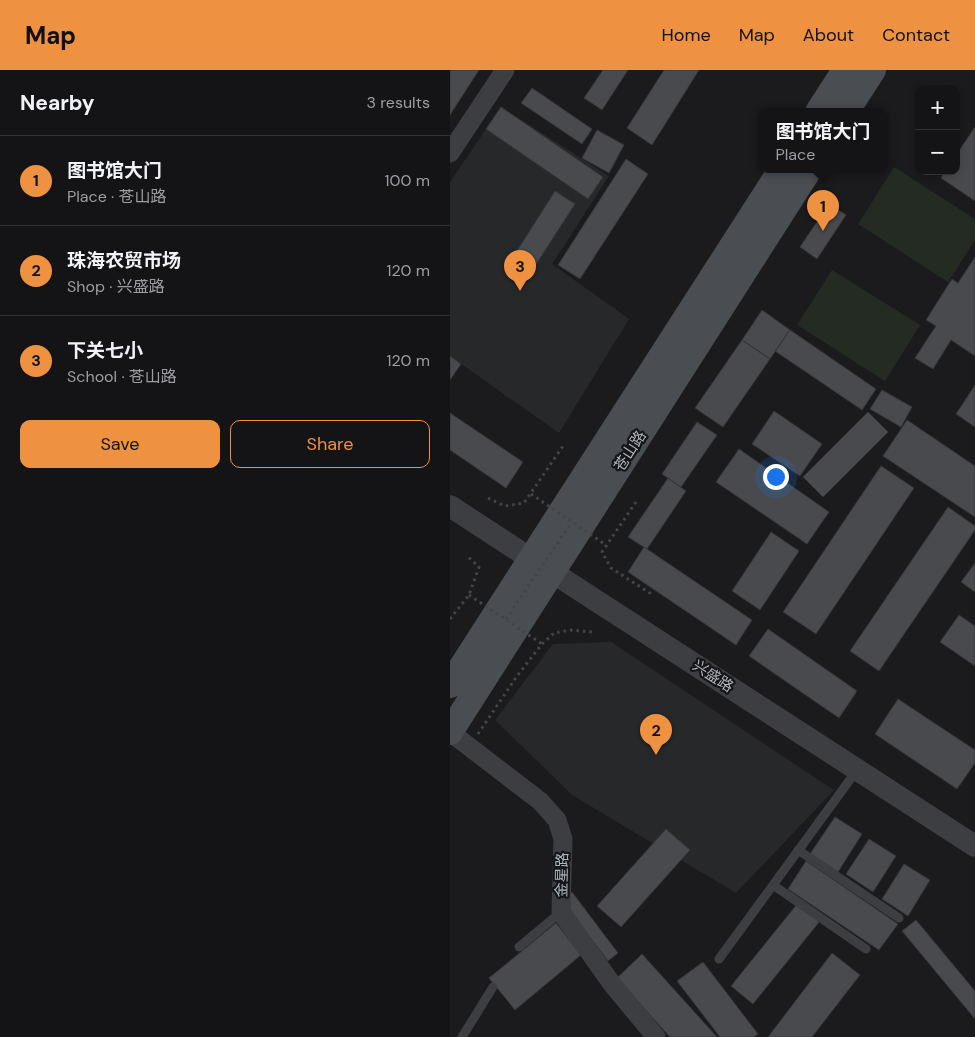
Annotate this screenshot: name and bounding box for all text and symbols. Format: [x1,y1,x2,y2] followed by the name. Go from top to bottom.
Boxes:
[25,20,76,51] text: Map
[661,23,711,47] text: Home
[739,23,775,47] text: Map
[803,23,854,47] text: About
[882,23,950,47] text: Contact
[915,85,960,175] map controls
[915,85,960,130] button: +
[20,89,94,117] text: Nearby
[367,92,430,113] text: 3 results
[758,108,888,173] popup
[775,119,871,144] text: 图书馆大门
[915,130,960,175] button: −
[775,144,815,165] text: Place
[67,158,162,183] text: 图书馆大门
[33,170,39,191] text: 1
[385,170,430,191] text: 100 m
[67,186,166,207] text: Place · 苍山路
[807,190,839,231] pin: 1
[67,248,181,273] text: 珠海农贸市场
[504,250,536,291] pin: 3
[31,260,41,281] text: 2
[386,260,430,281] text: 120 m
[67,276,165,297] text: Shop · 兴盛路
[67,338,143,363] text: 下关七小
[31,350,41,371] text: 3
[386,350,430,371] text: 120 m
[67,366,177,387] text: School · 苍山路
[20,420,220,468] button: Save
[230,420,430,468] button: Share
[609,427,651,475] street label: 苍山路
[763,464,789,490] your location
[689,655,737,697] street label: 兴盛路
[640,714,672,755] pin: 2
[552,852,572,898] street label: 金星路

